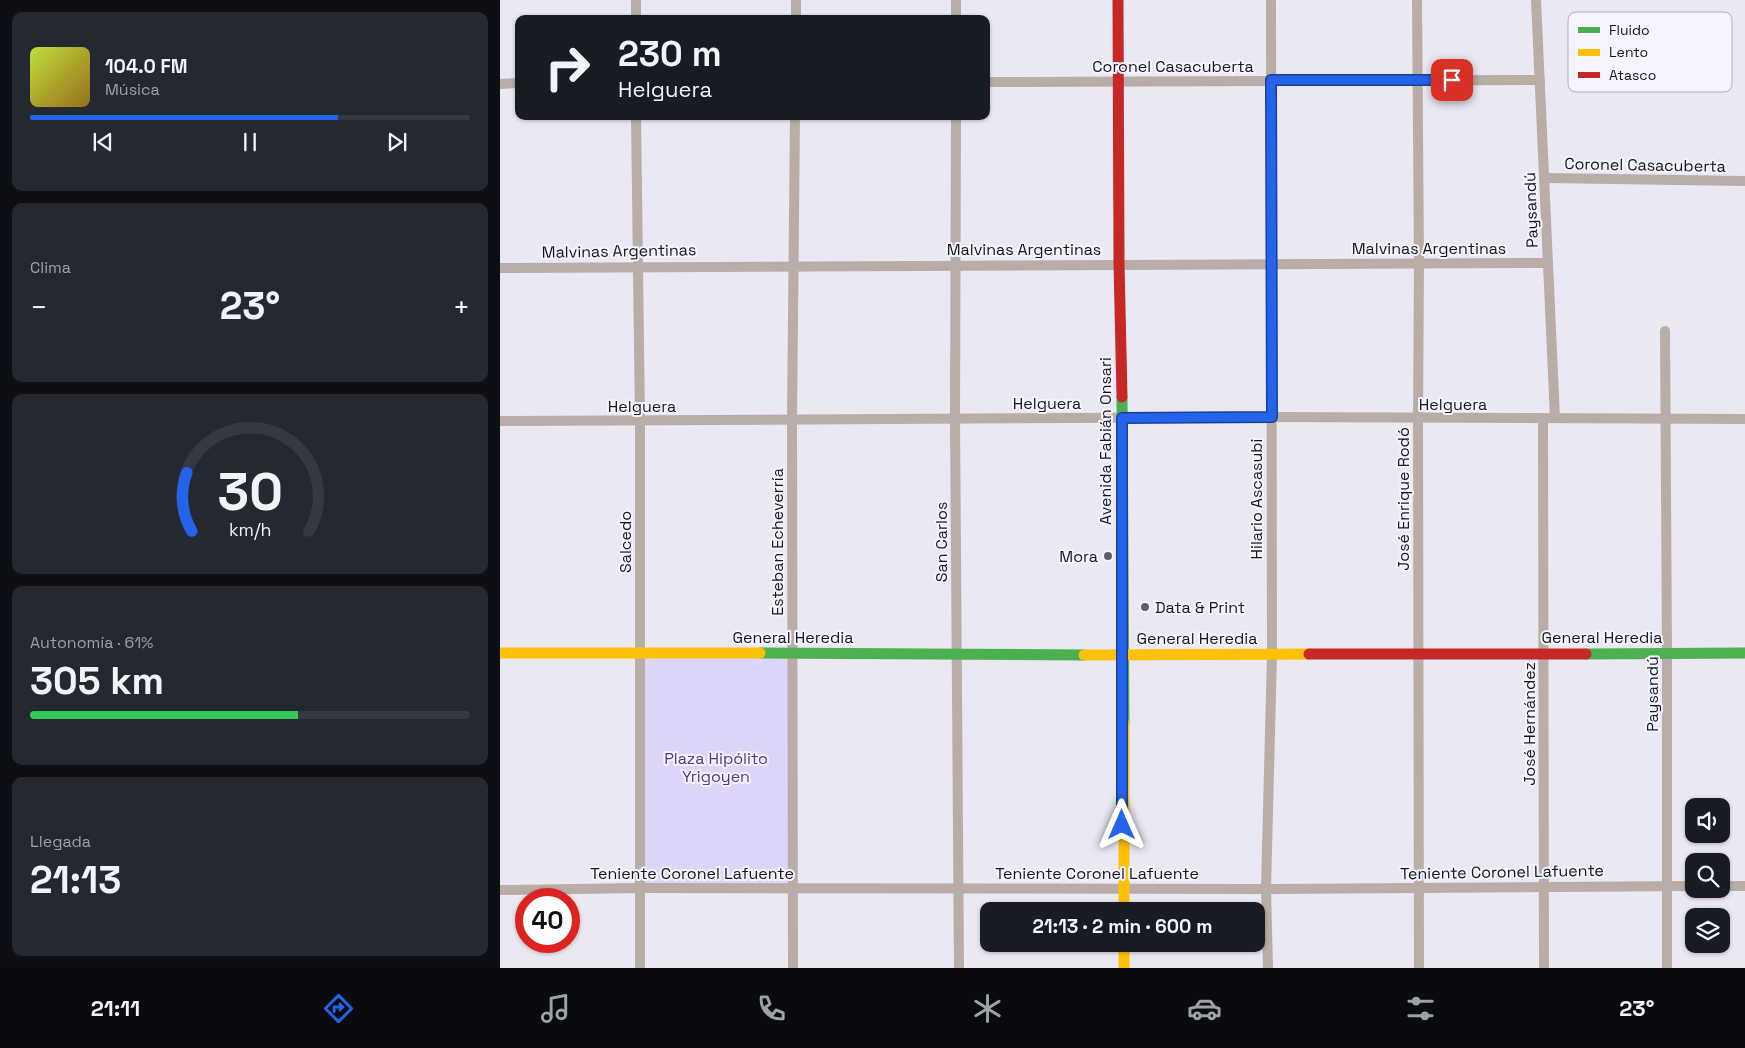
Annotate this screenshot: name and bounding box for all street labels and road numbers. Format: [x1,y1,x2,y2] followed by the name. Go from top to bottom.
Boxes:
[1092,56,1254,77] street label: Coronel Casacuberta
[1564,153,1726,177] street label: Coronel Casacuberta
[1519,172,1543,248] street label: Paysandú
[1352,238,1506,259] street label: Malvinas Argentinas
[542,239,696,263] street label: Malvinas Argentinas
[947,239,1101,260] street label: Malvinas Argentinas
[1095,357,1116,525] street label: Avenida Fabián Onsari
[1013,393,1081,414] street label: Helguera
[1419,394,1487,415] street label: Helguera
[608,396,676,417] street label: Helguera
[1393,427,1414,571] street label: José Enrique Rodó
[1246,439,1267,559] street label: Hilario Ascasubi
[767,468,788,616] street label: Esteban Echeverría
[931,502,952,582] street label: San Carlos
[615,511,636,573] street label: Salcedo
[733,627,853,648] street label: General Heredia
[1542,627,1662,648] street label: General Heredia
[1137,628,1257,649] street label: General Heredia
[1642,656,1663,732] street label: Paysandú
[1519,662,1540,786] street label: José Hernández
[1400,860,1604,884] street label: Teniente Coronel Lafuente
[590,863,794,884] street label: Teniente Coronel Lafuente
[995,863,1199,884] street label: Teniente Coronel Lafuente

